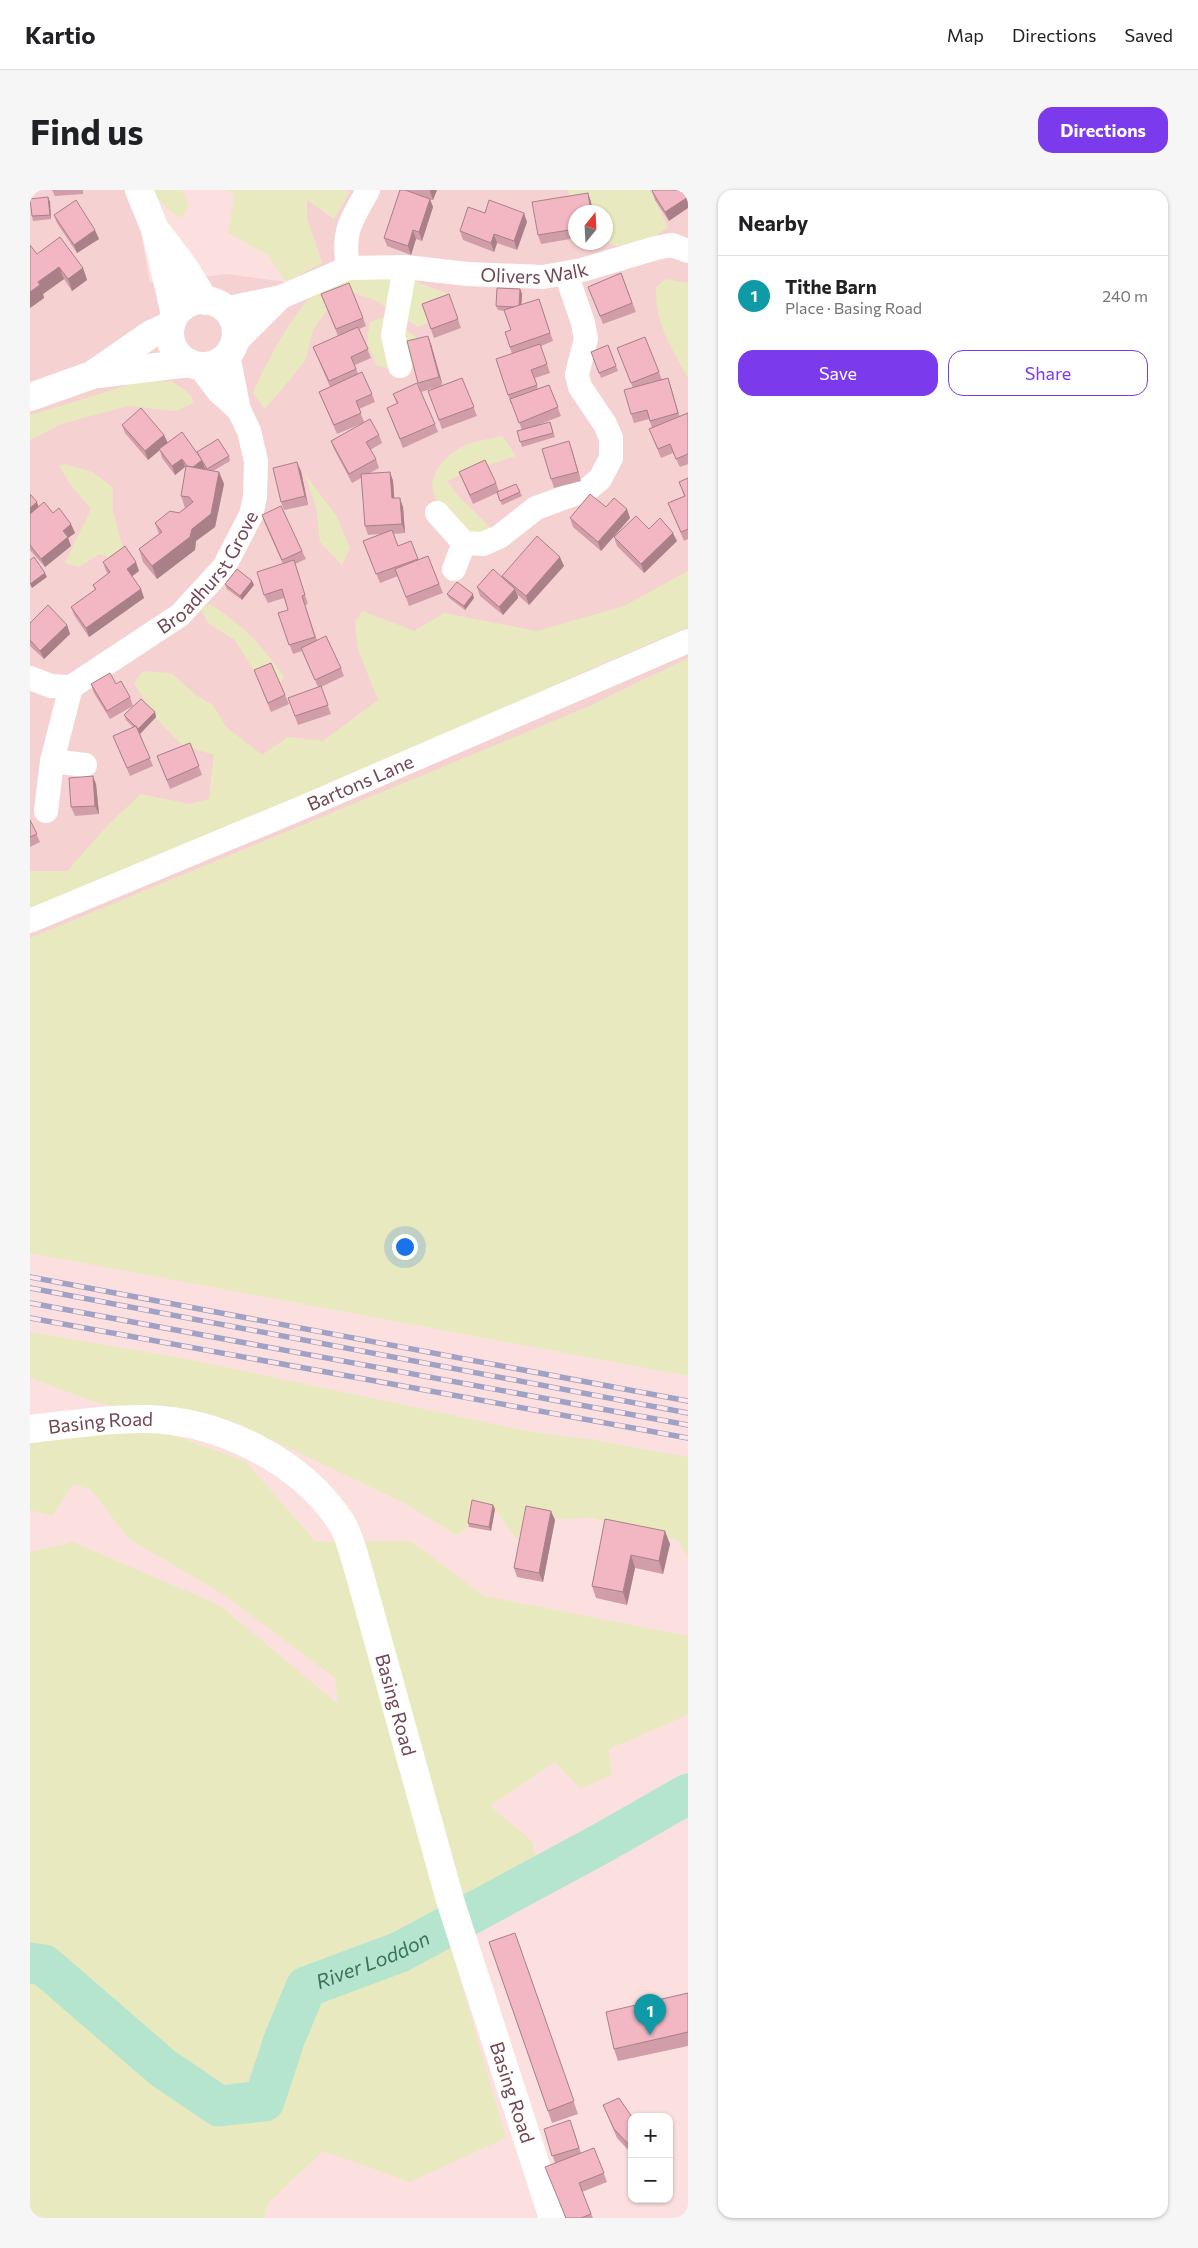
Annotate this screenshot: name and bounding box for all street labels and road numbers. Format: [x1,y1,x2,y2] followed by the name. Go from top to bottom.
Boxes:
[480,257,590,288] street label: Olivers Walk
[152,507,262,638] street label: Broadhurst Grove
[303,749,417,815] street label: Bartons Lane
[47,1407,153,1438] street label: Basing Road
[371,1651,421,1758] street label: Basing Road
[486,2039,540,2146] street label: Basing Road

